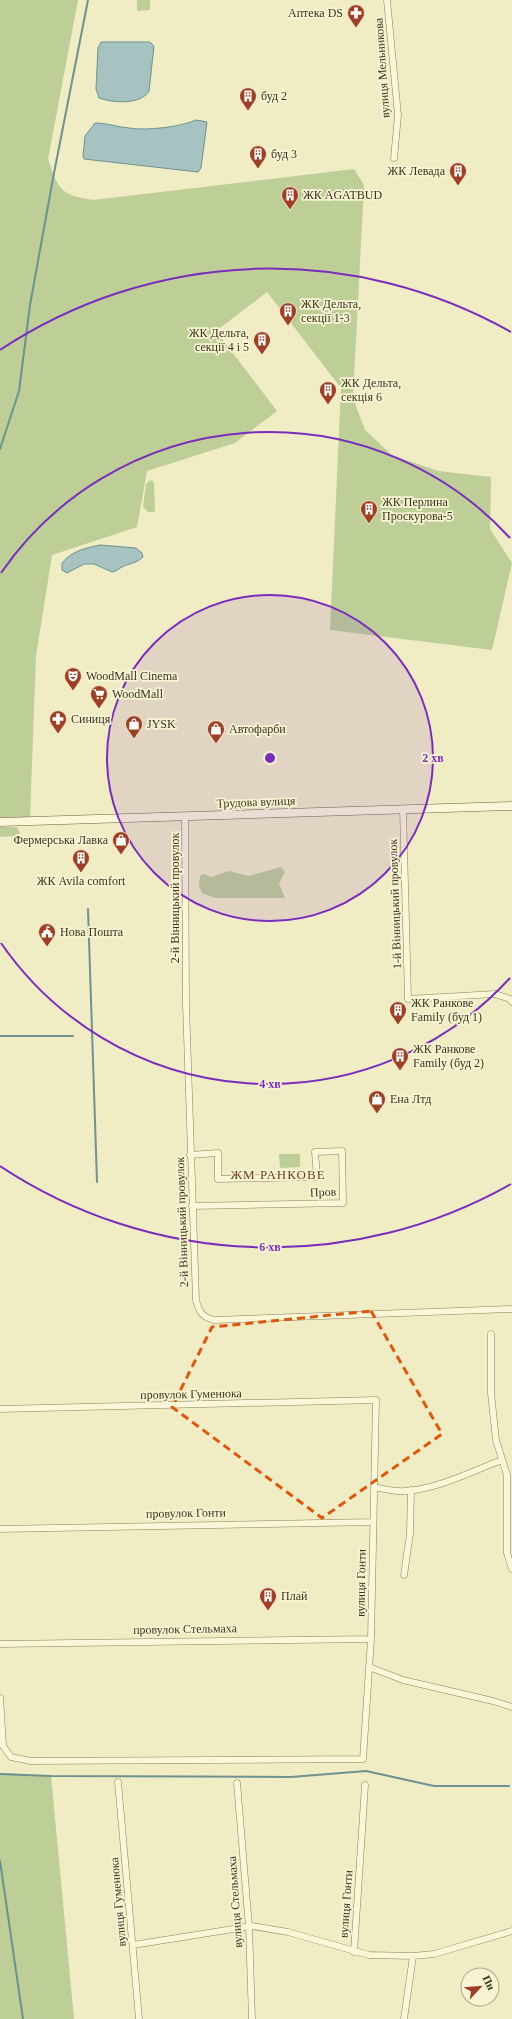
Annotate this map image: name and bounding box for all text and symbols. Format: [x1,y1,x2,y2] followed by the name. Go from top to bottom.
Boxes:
[346,3,366,28] pharmacy icon: Аптека DS
[288,6,343,20] place label: Аптека DS
[371,17,392,119] street label: вулиця Мельникова
[238,86,258,111] building icon: буд 2
[261,89,287,103] place label: буд 2
[248,144,268,169] building icon: буд 3
[271,147,297,161] place label: буд 3
[448,161,468,186] building icon: ЖК Левада
[388,164,446,178] place label: ЖК Левада
[280,185,300,210] building icon: ЖК AGATBUD
[303,188,382,202] place label: ЖК AGATBUD
[301,297,361,325] place label: ЖК Дельта, секції 1-3
[278,301,298,326] building icon: ЖК Дельта, секції 1-3
[189,326,249,354] place label: ЖК Дельта, секції 4 і 5
[252,330,272,355] building icon: ЖК Дельта, секції 4 і 5
[341,376,401,404] place label: ЖК Дельта, секція 6
[318,380,338,405] building icon: ЖК Дельта, секція 6
[382,495,453,523] place label: ЖК Перлина Проскурова-5
[359,499,379,524] building icon: ЖК Перлина Проскурова-5
[63,666,83,691] theatre icon: WoodMall Cinema
[86,669,178,683] place label: WoodMall Cinema
[89,684,109,709] supermarket icon: WoodMall
[112,687,164,701] place label: WoodMall
[48,709,68,734] pharmacy icon: Синиця
[71,712,111,726] place label: Синиця
[124,714,144,739] shop icon: JYSK
[147,717,176,731] place label: JYSK
[206,719,226,744] shop icon: Автофарби
[229,722,286,736] place label: Автофарби
[263,751,277,765] centre of rings
[422,751,444,765] text: 2 хв
[216,794,296,810] street label: Трудова вулиця
[111,830,131,855] shop icon: Фермерська Лавка
[14,833,109,847] place label: Фермерська Лавка
[168,833,182,963] street label: 2-й Вінницький провулок
[386,838,404,969] street label: 1-й Вінницький провулок
[71,848,91,873] building icon: ЖК Avila comfort
[37,874,126,888] place label: ЖК Avila comfort
[37,922,57,947] public building icon: Нова Пошта
[60,925,124,939] place label: Нова Пошта
[411,996,482,1024] place label: ЖК Ранкове Family (буд 1)
[388,1000,408,1025] building icon: ЖК Ранкове Family (буд 1)
[413,1042,484,1070] place label: ЖК Ранкове Family (буд 2)
[390,1046,410,1071] building icon: ЖК Ранкове Family (буд 2)
[259,1077,281,1091] text: 4 хв
[367,1089,387,1114] shop icon: Ена Лтд
[390,1092,431,1106] place label: Ена Лтд
[173,1156,191,1287] street label: 2-й Вінницький провулок
[230,1167,326,1182] district label: ЖМ РАНКОВЕ
[310,1185,337,1199] street label: Пров
[259,1240,281,1254] text: 6 хв
[140,1386,243,1402] street label: провулок Гуменюка
[146,1505,227,1521] street label: провулок Гонти
[353,1548,369,1617] street label: вулиця Гонти
[258,1586,278,1611] building icon: Плай
[281,1589,308,1603] place label: Плай
[133,1621,238,1637] street label: провулок Стельмаха
[225,1855,245,1948] street label: вулиця Стельмаха
[107,1856,129,1947] street label: вулиця Гуменюка
[337,1869,355,1938] street label: вулиця Гонти
[460,1967,500,2007] north arrow
[480,1973,498,1993] text: Пн

